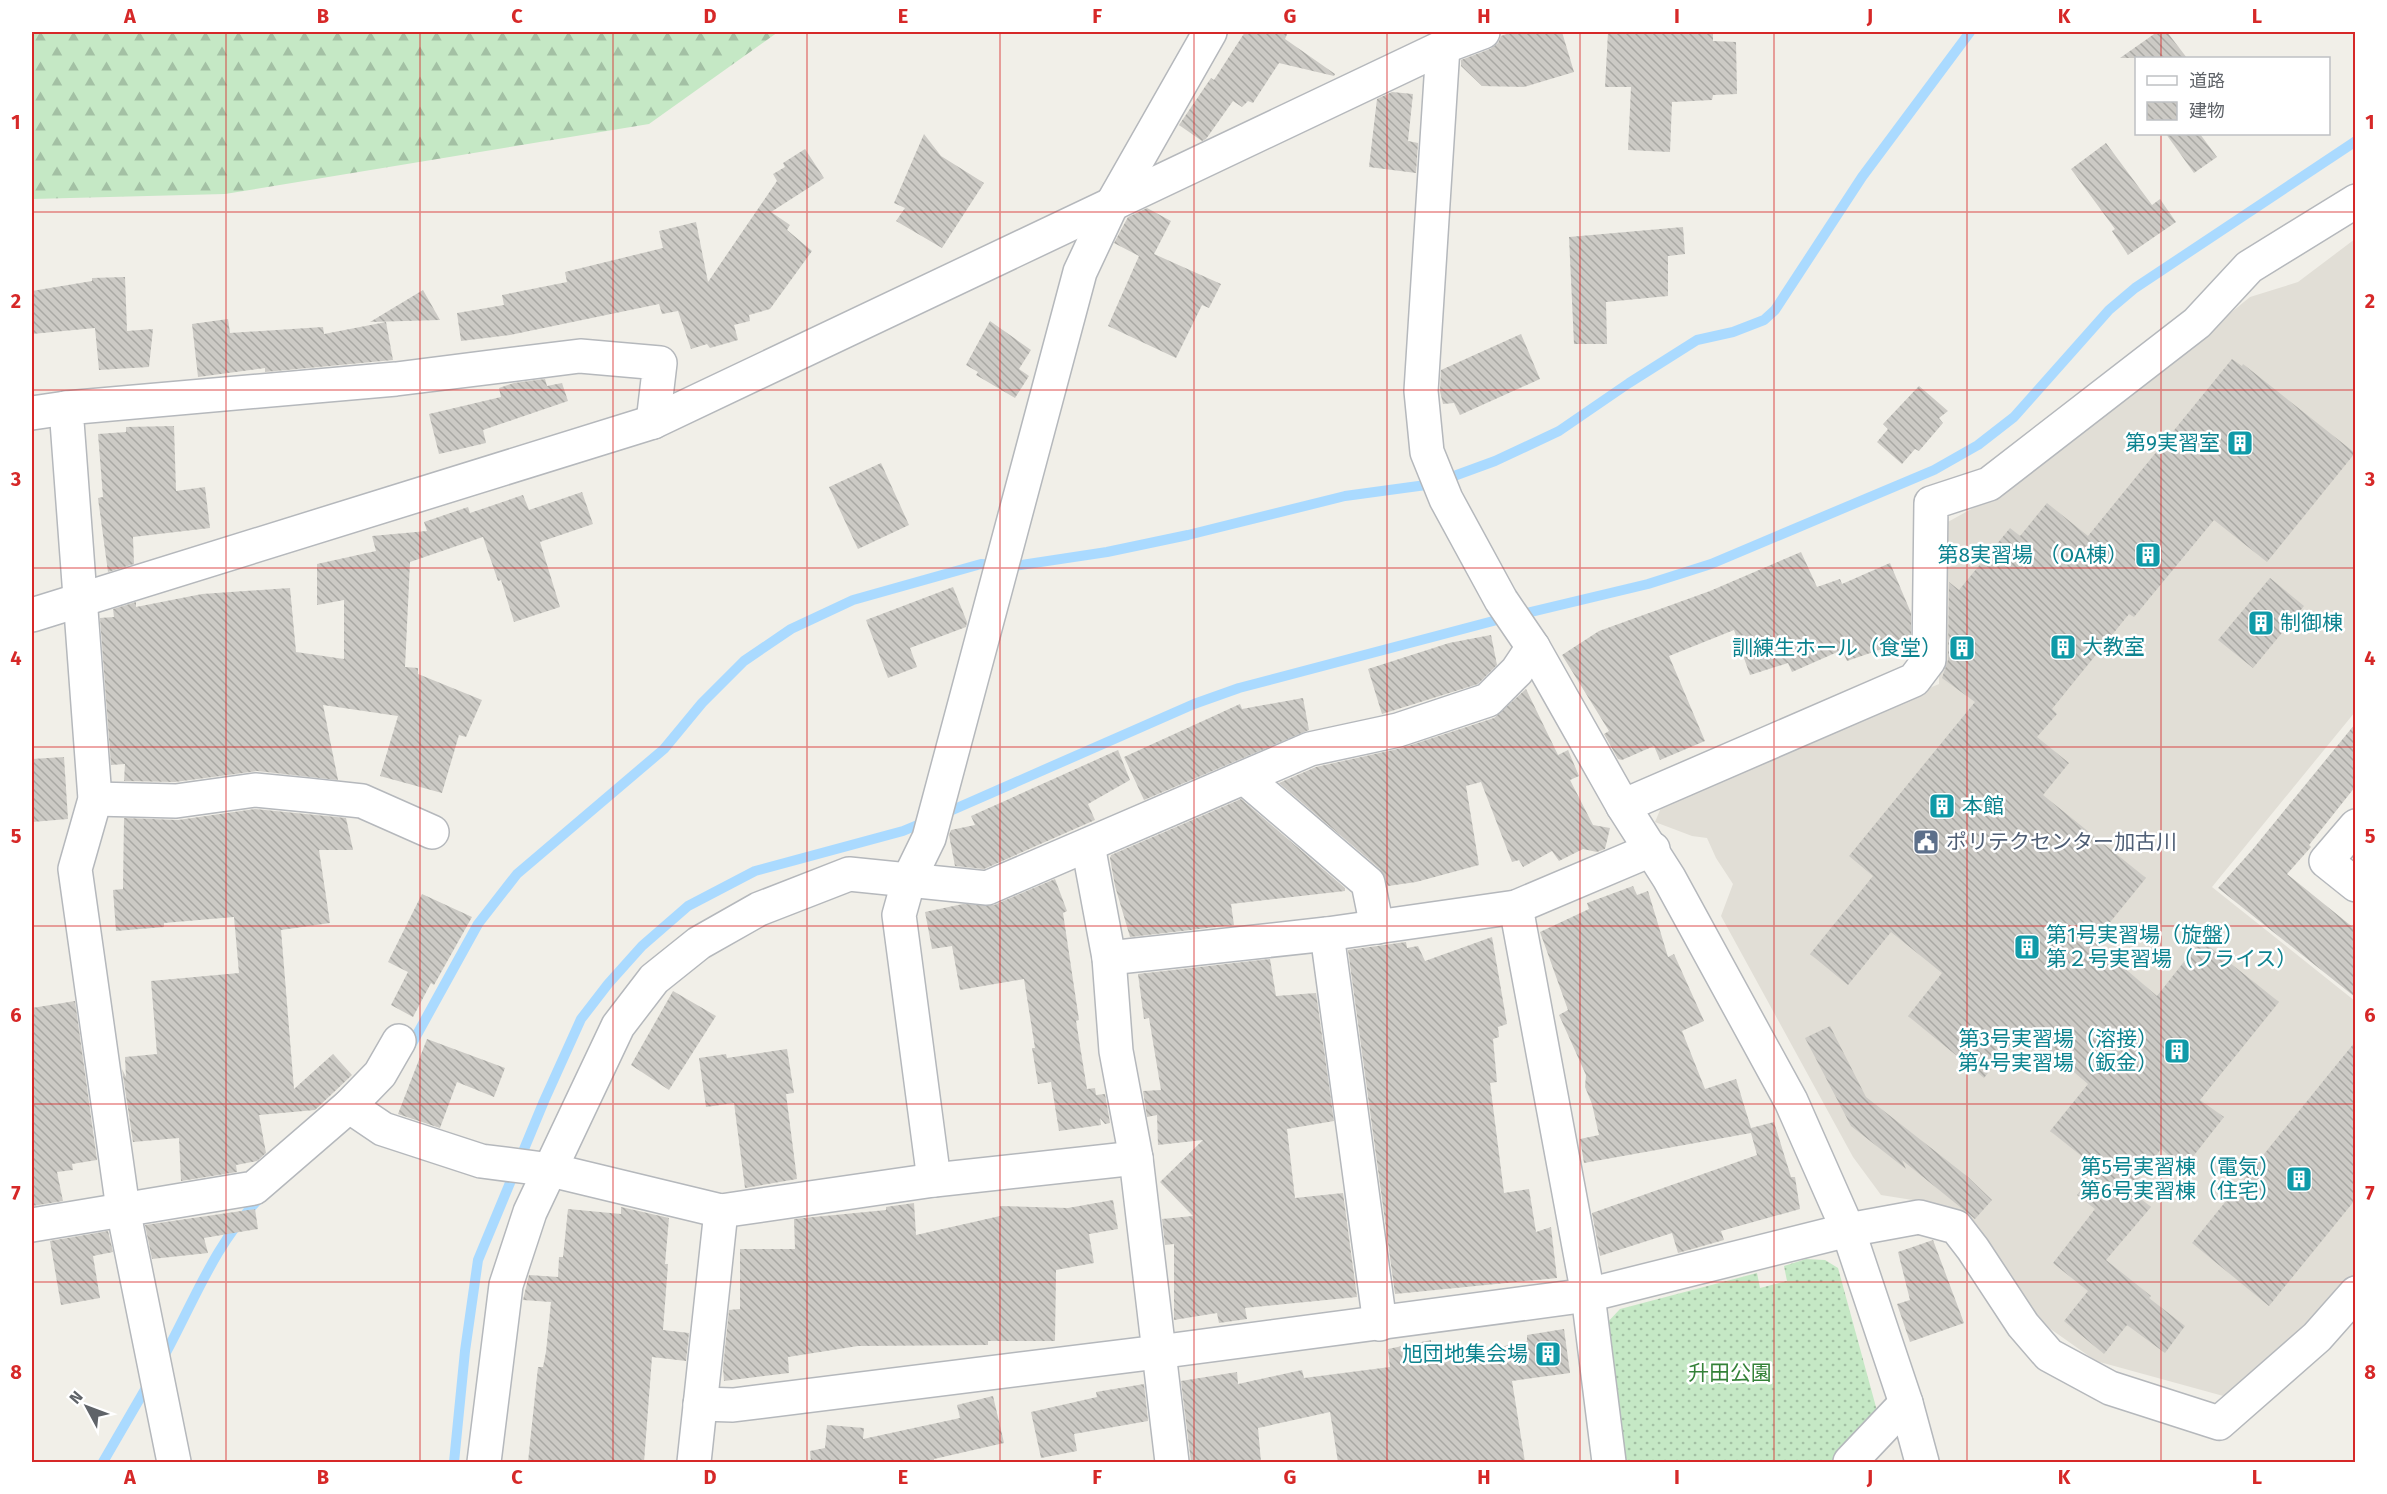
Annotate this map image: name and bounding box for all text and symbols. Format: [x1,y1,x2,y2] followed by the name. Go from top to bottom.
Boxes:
[123,4,137,28] text: A
[317,4,329,28] text: B
[511,4,523,28] text: C
[703,4,717,28] text: D
[898,4,908,28] text: E
[1092,4,1102,28] text: F
[1284,4,1296,28] text: G
[1477,4,1491,28] text: H
[1674,4,1680,28] text: I
[1866,4,1873,28] text: J
[2058,4,2071,28] text: K
[2252,4,2262,28] text: L
[2135,57,2330,135] legend
[2189,70,2225,92] text: 道路
[2189,100,2225,122] text: 建物
[11,110,21,134] text: 1
[2365,110,2375,134] text: 1
[11,289,21,313] text: 2
[2365,289,2375,313] text: 2
[2225,428,2255,458] building icon: 第9実習室
[2125,430,2220,456] place label: 第9実習室
[10,467,21,491] text: 3
[2364,467,2375,491] text: 3
[2133,540,2163,570] building icon: 第8実習場 （OA棟）
[1938,542,2128,568] place label: 第8実習場 （OA棟）
[2246,608,2276,638] building icon: 制御棟
[2280,610,2343,636] place label: 制御棟
[2048,632,2078,662] building icon: 大教室
[1947,633,1977,663] building icon: 訓練生ホール（食堂）
[2082,634,2145,660] place label: 大教室
[1732,635,1942,661] place label: 訓練生ホール（食堂）
[10,646,22,670] text: 4
[2364,646,2376,670] text: 4
[1927,791,1957,821] building icon: 本館
[1962,793,2004,819] place label: 本館
[11,824,22,848] text: 5
[2365,824,2376,848] text: 5
[1911,827,1941,857] public building icon: ポリテクセンター加古川
[1946,829,2177,855] place label: ポリテクセンター加古川
[2046,922,2297,972] place label: 第1号実習場（旋盤） 第２号実習場（フライス）
[2012,932,2042,962] building icon: 第1号実習場（旋盤） 第２号実習場（フライス）
[10,1003,22,1027] text: 6
[2364,1003,2376,1027] text: 6
[1958,1026,2158,1076] place label: 第3号実習場（溶接） 第4号実習場（鈑金）
[2162,1036,2192,1066] building icon: 第3号実習場（溶接） 第4号実習場（鈑金）
[2080,1154,2280,1204] place label: 第5号実習棟（電気） 第6号実習棟（住宅）
[2284,1164,2314,1194] building icon: 第5号実習棟（電気） 第6号実習棟（住宅）
[11,1181,21,1205] text: 7
[2365,1181,2375,1205] text: 7
[1533,1339,1563,1369] building icon: 旭団地集会場
[1402,1341,1528,1367] place label: 旭団地集会場
[10,1360,22,1384] text: 8
[1688,1360,1772,1386] park label: 升田公園
[2364,1360,2376,1384] text: 8
[57,1377,117,1437] north arrow
[65,1387,87,1408] text: N
[123,1465,137,1489] text: A
[317,1465,329,1489] text: B
[511,1465,523,1489] text: C
[703,1465,717,1489] text: D
[898,1465,908,1489] text: E
[1092,1465,1102,1489] text: F
[1284,1465,1296,1489] text: G
[1477,1465,1491,1489] text: H
[1674,1465,1680,1489] text: I
[1866,1465,1873,1489] text: J
[2058,1465,2071,1489] text: K
[2252,1465,2262,1489] text: L

